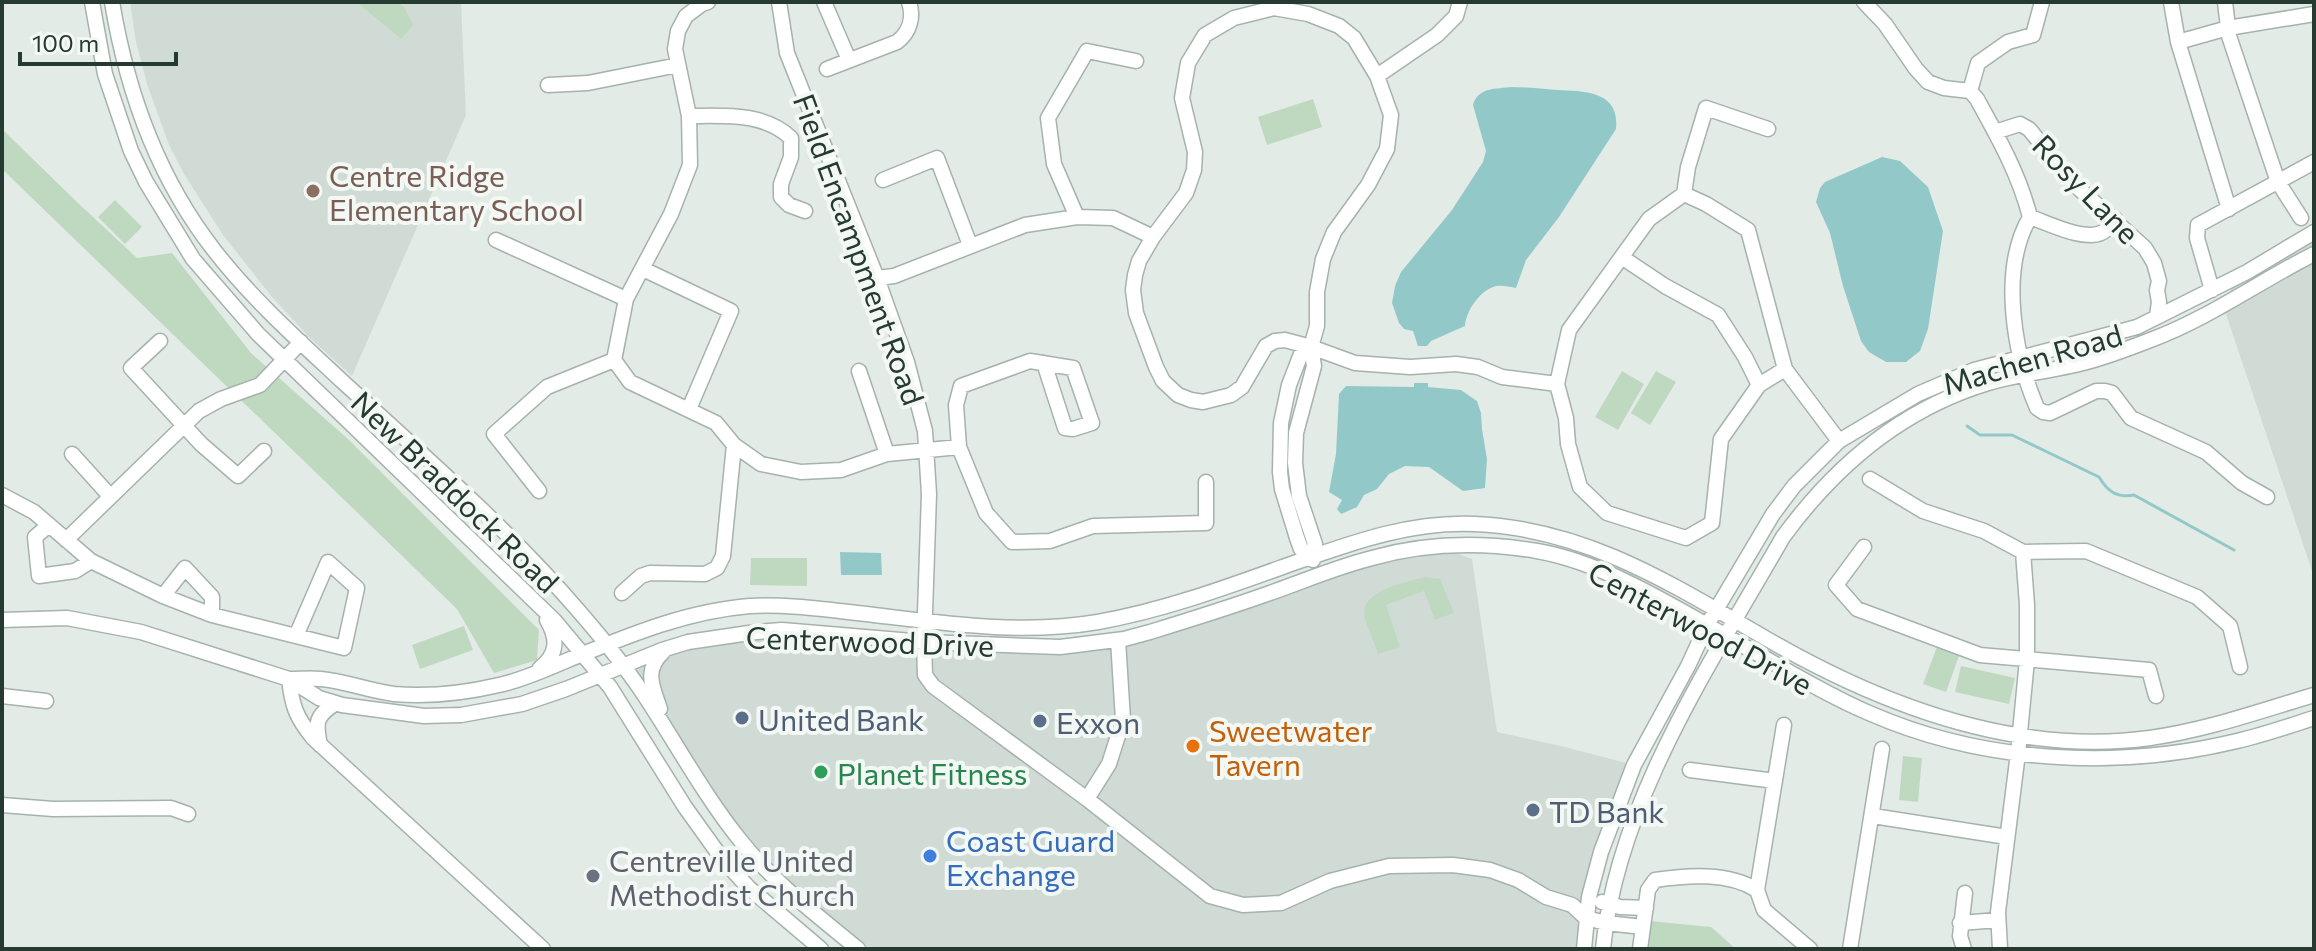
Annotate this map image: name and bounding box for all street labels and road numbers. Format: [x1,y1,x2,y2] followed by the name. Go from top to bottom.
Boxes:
[786,88,934,410] street label: Field Encampment Road
[2026,126,2148,250] street label: Rosy Lane
[1938,315,2126,401] street label: Machen Road
[345,383,567,599] street label: New Braddock Road
[1583,552,1819,702] street label: Centerwood Drive
[745,617,995,663] street label: Centerwood Drive

